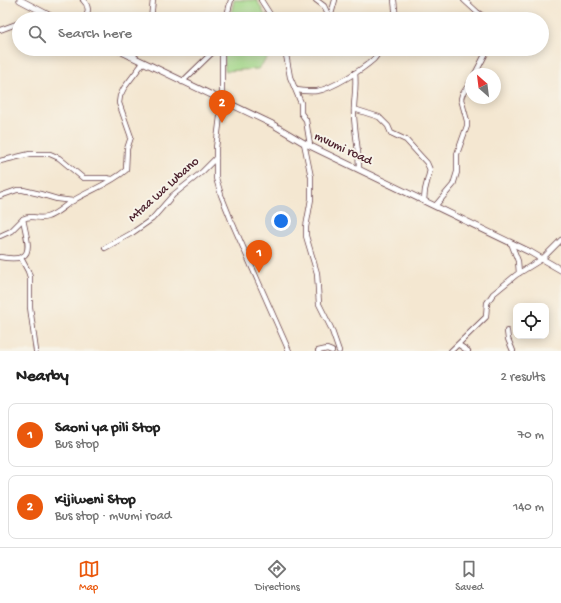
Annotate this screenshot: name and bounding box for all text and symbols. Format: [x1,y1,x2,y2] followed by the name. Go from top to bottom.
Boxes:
[12,12,549,56] search box
[26,23,48,45] icon: search
[58,25,132,43] text: Search here
[465,68,501,104] north arrow
[209,90,235,123] pin: 2
[312,129,376,170] street label: mvumi road
[126,154,203,226] street label: Mtaa wa Lubano
[271,211,291,231] your location
[246,240,272,273] pin: 1
[513,303,549,339] map controls
[513,303,549,339] button: locate
[16,367,69,387] text: Nearby
[500,370,545,385] text: 2 results
[55,419,160,437] text: Saoni ya pili Stop
[27,428,33,443] text: 1
[518,428,544,443] text: 70 m
[55,437,99,452] text: Bus stop
[55,491,136,509] text: Kijiweni Stop
[27,500,33,515] text: 2
[513,500,544,515] text: 140 m
[55,509,171,524] text: Bus stop · mvumi road
[78,558,100,594] tab: Map
[255,558,300,594] tab: Directions
[455,558,483,594] tab: Saved

